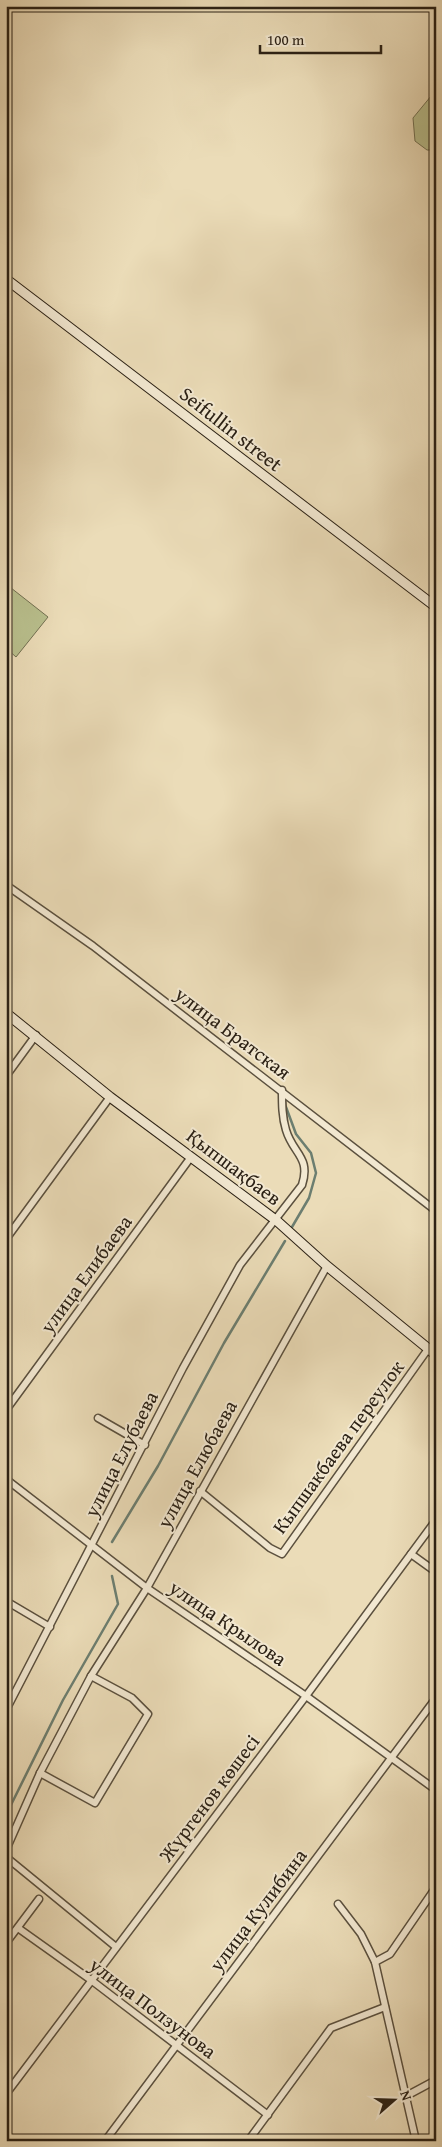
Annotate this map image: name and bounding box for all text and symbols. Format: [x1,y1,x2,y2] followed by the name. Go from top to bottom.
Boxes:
[260,22,381,54] scale bar
[267,29,305,50] text: 100 m
[174,379,289,478] street label: Seifullin street
[168,979,297,1086] street label: улица Братская
[181,1121,288,1212] street label: Қыпшақбаев
[32,1208,139,1340] street label: улица Елибаева
[265,1354,411,1539] street label: Кыпшакбаева переулок
[76,1385,165,1523] street label: улица Елубаева
[149,1394,244,1534] street label: улица Елюбаева
[163,1572,293,1673] street label: улица Крылова
[151,1728,266,1868] street label: Жүргенов көшесі
[201,1842,314,1978] street label: улица Кулибина
[83,1950,223,2065] street label: улица Ползунова
[370,2074,420,2124] north arrow
[395,2088,417,2104] text: N

